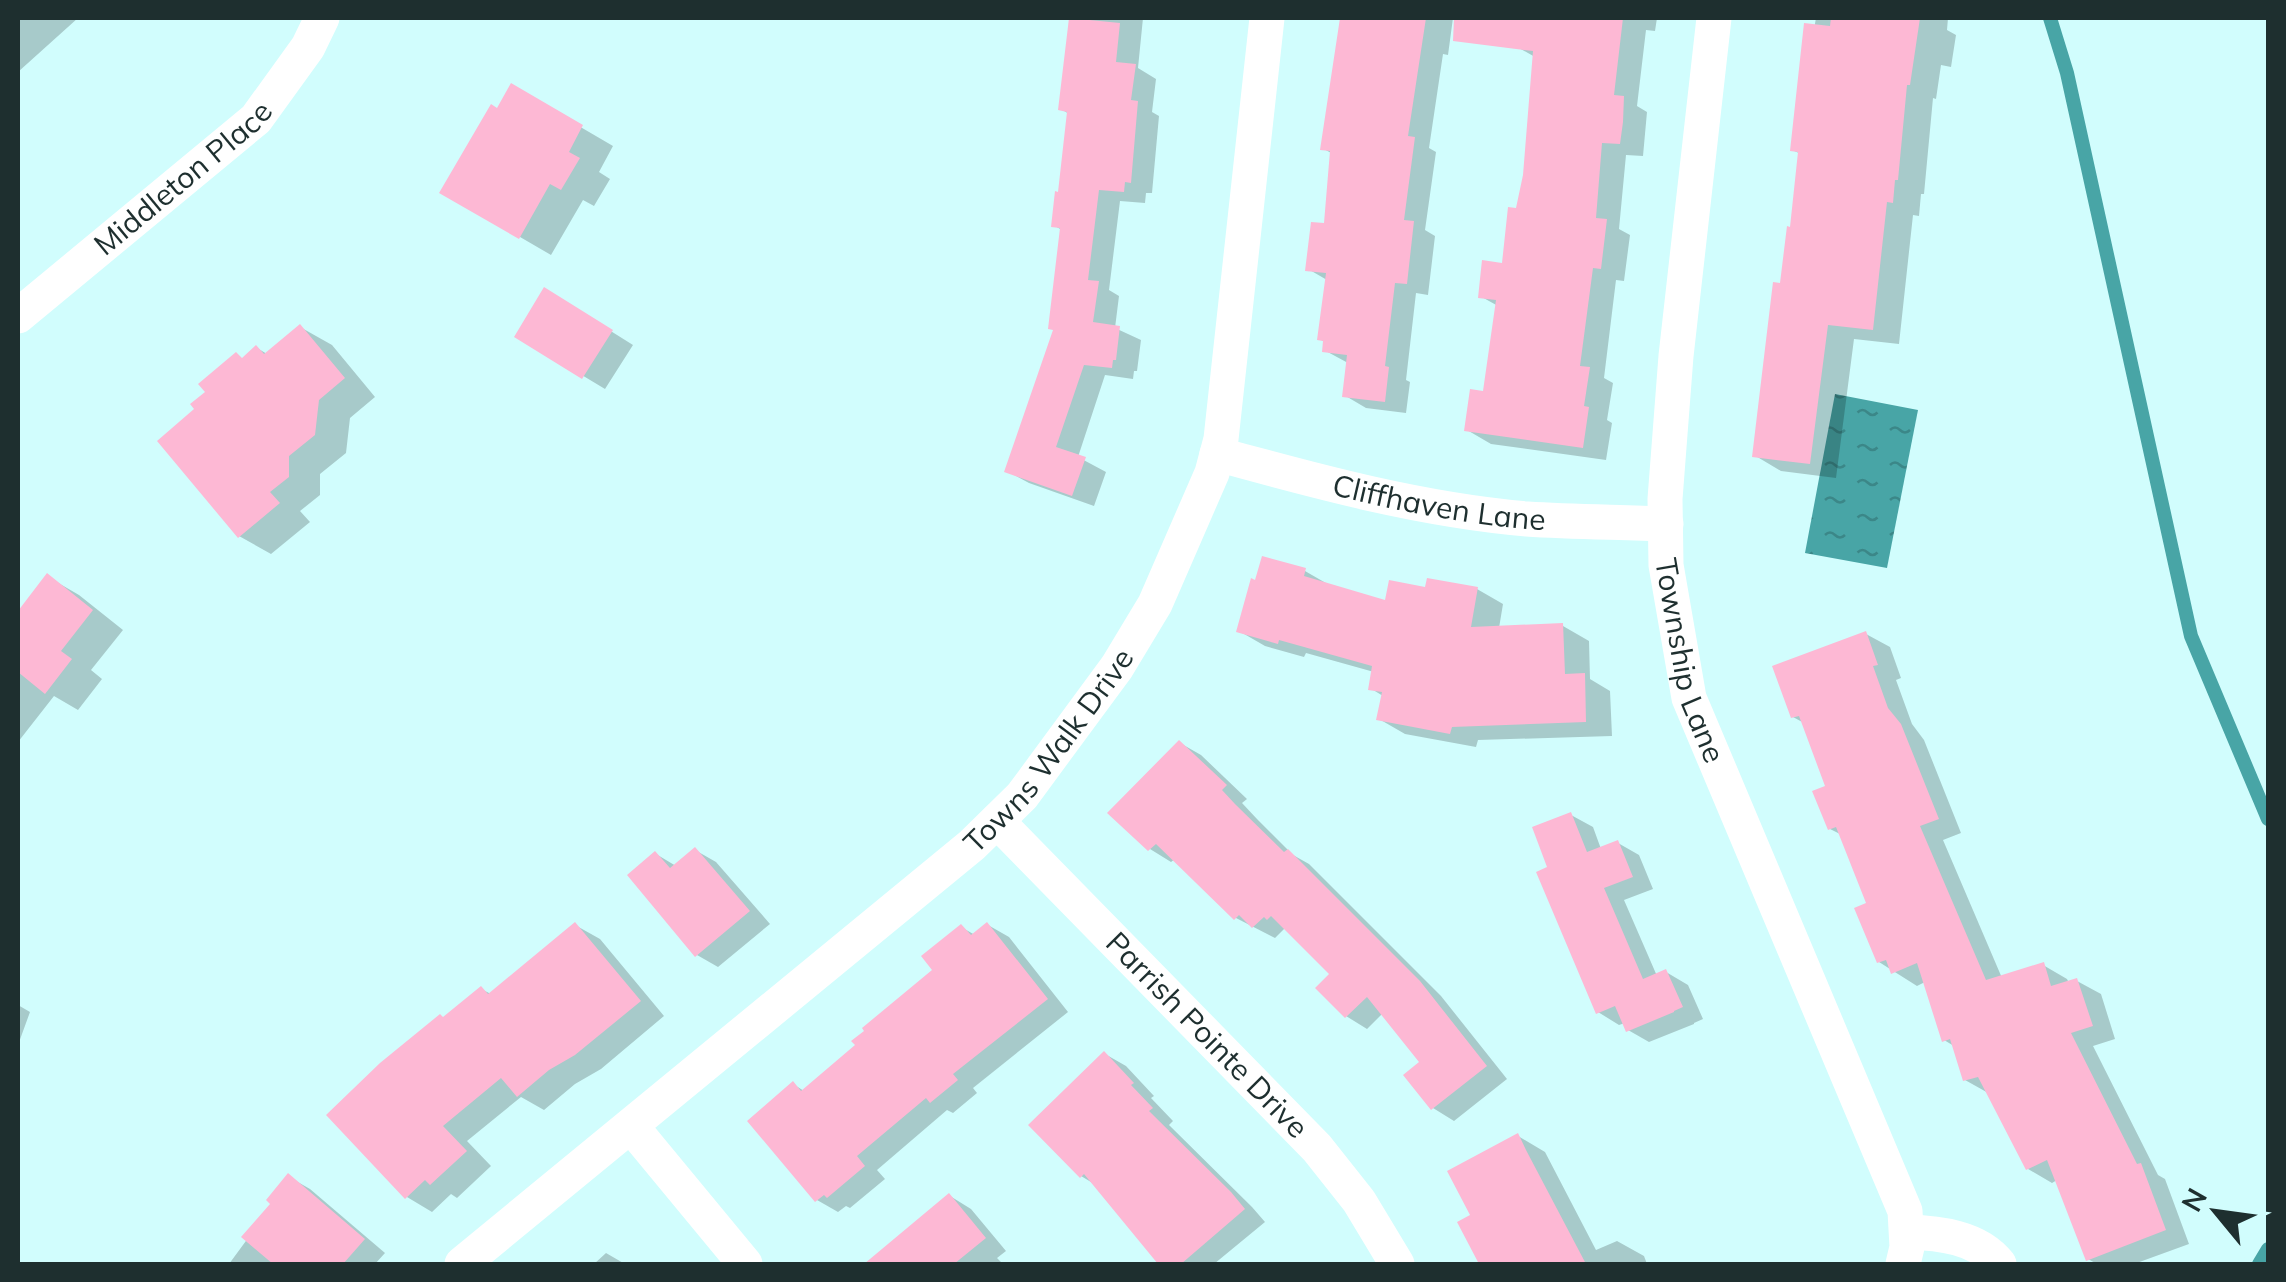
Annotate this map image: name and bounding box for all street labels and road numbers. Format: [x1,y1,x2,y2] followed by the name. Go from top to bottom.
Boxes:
[86,94,280,263] street label: Middleton Place
[1329,465,1547,538] street label: Cliffhaven Lane
[1647,555,1734,768] street label: Township Lane
[955,642,1142,861] street label: Towns Walk Drive
[1098,924,1317,1146] street label: Parrish Pointe Drive

